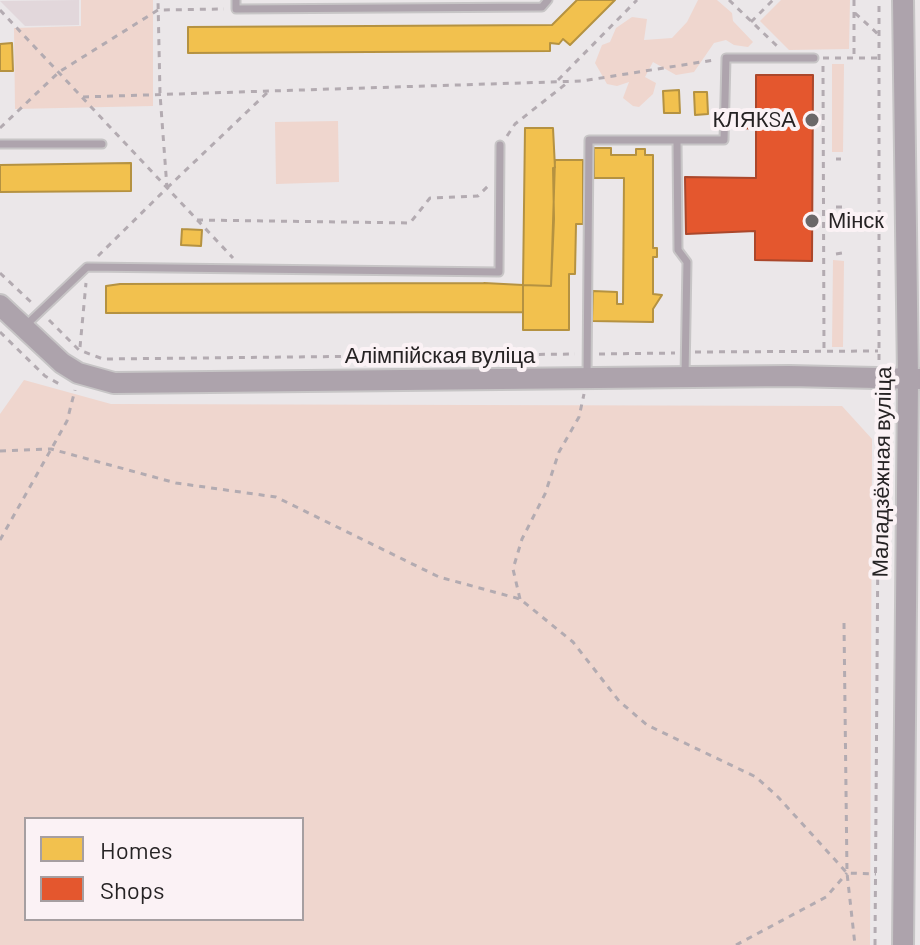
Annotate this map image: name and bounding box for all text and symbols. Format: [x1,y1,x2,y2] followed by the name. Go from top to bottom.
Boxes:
[713,107,796,133] place label: КЛЯКSА
[803,111,821,129] marker: КЛЯКSА
[828,208,884,234] place label: Мінск
[803,212,821,230] marker: Мінск
[345,343,535,369] street label: Алімпійская вуліца
[867,366,897,578] street label: Маладзёжная вуліца
[24,817,304,921] legend
[100,835,173,864] text: Homes
[100,875,165,904] text: Shops

